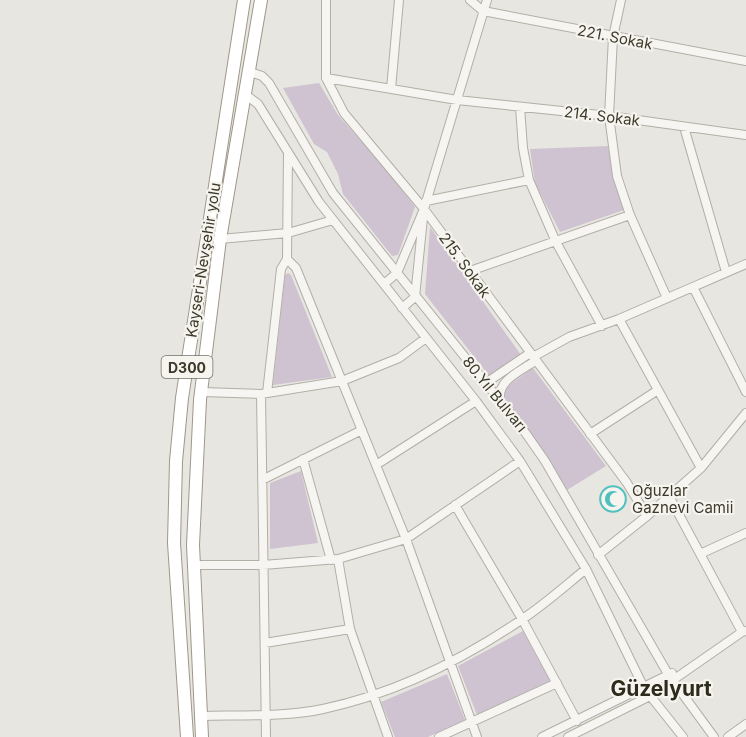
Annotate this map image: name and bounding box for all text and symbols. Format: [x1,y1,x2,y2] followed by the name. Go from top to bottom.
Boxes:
[576,20,655,54] street label: 221. Sokak
[563,102,642,130] street label: 214. Sokak
[181,181,225,339] street label: Kayseri-Nevşehir yolu
[435,229,495,302] street label: 215. Sokak
[459,352,531,436] street label: 80.Yıl Bulvarı
[162,356,213,378] road number: D300
[632,481,733,517] place label: Oğuzlar Gaznevi Camii
[598,484,628,514] mosque icon: Oğuzlar Gaznevi Camii
[610,676,712,701] district label: Güzelyurt

